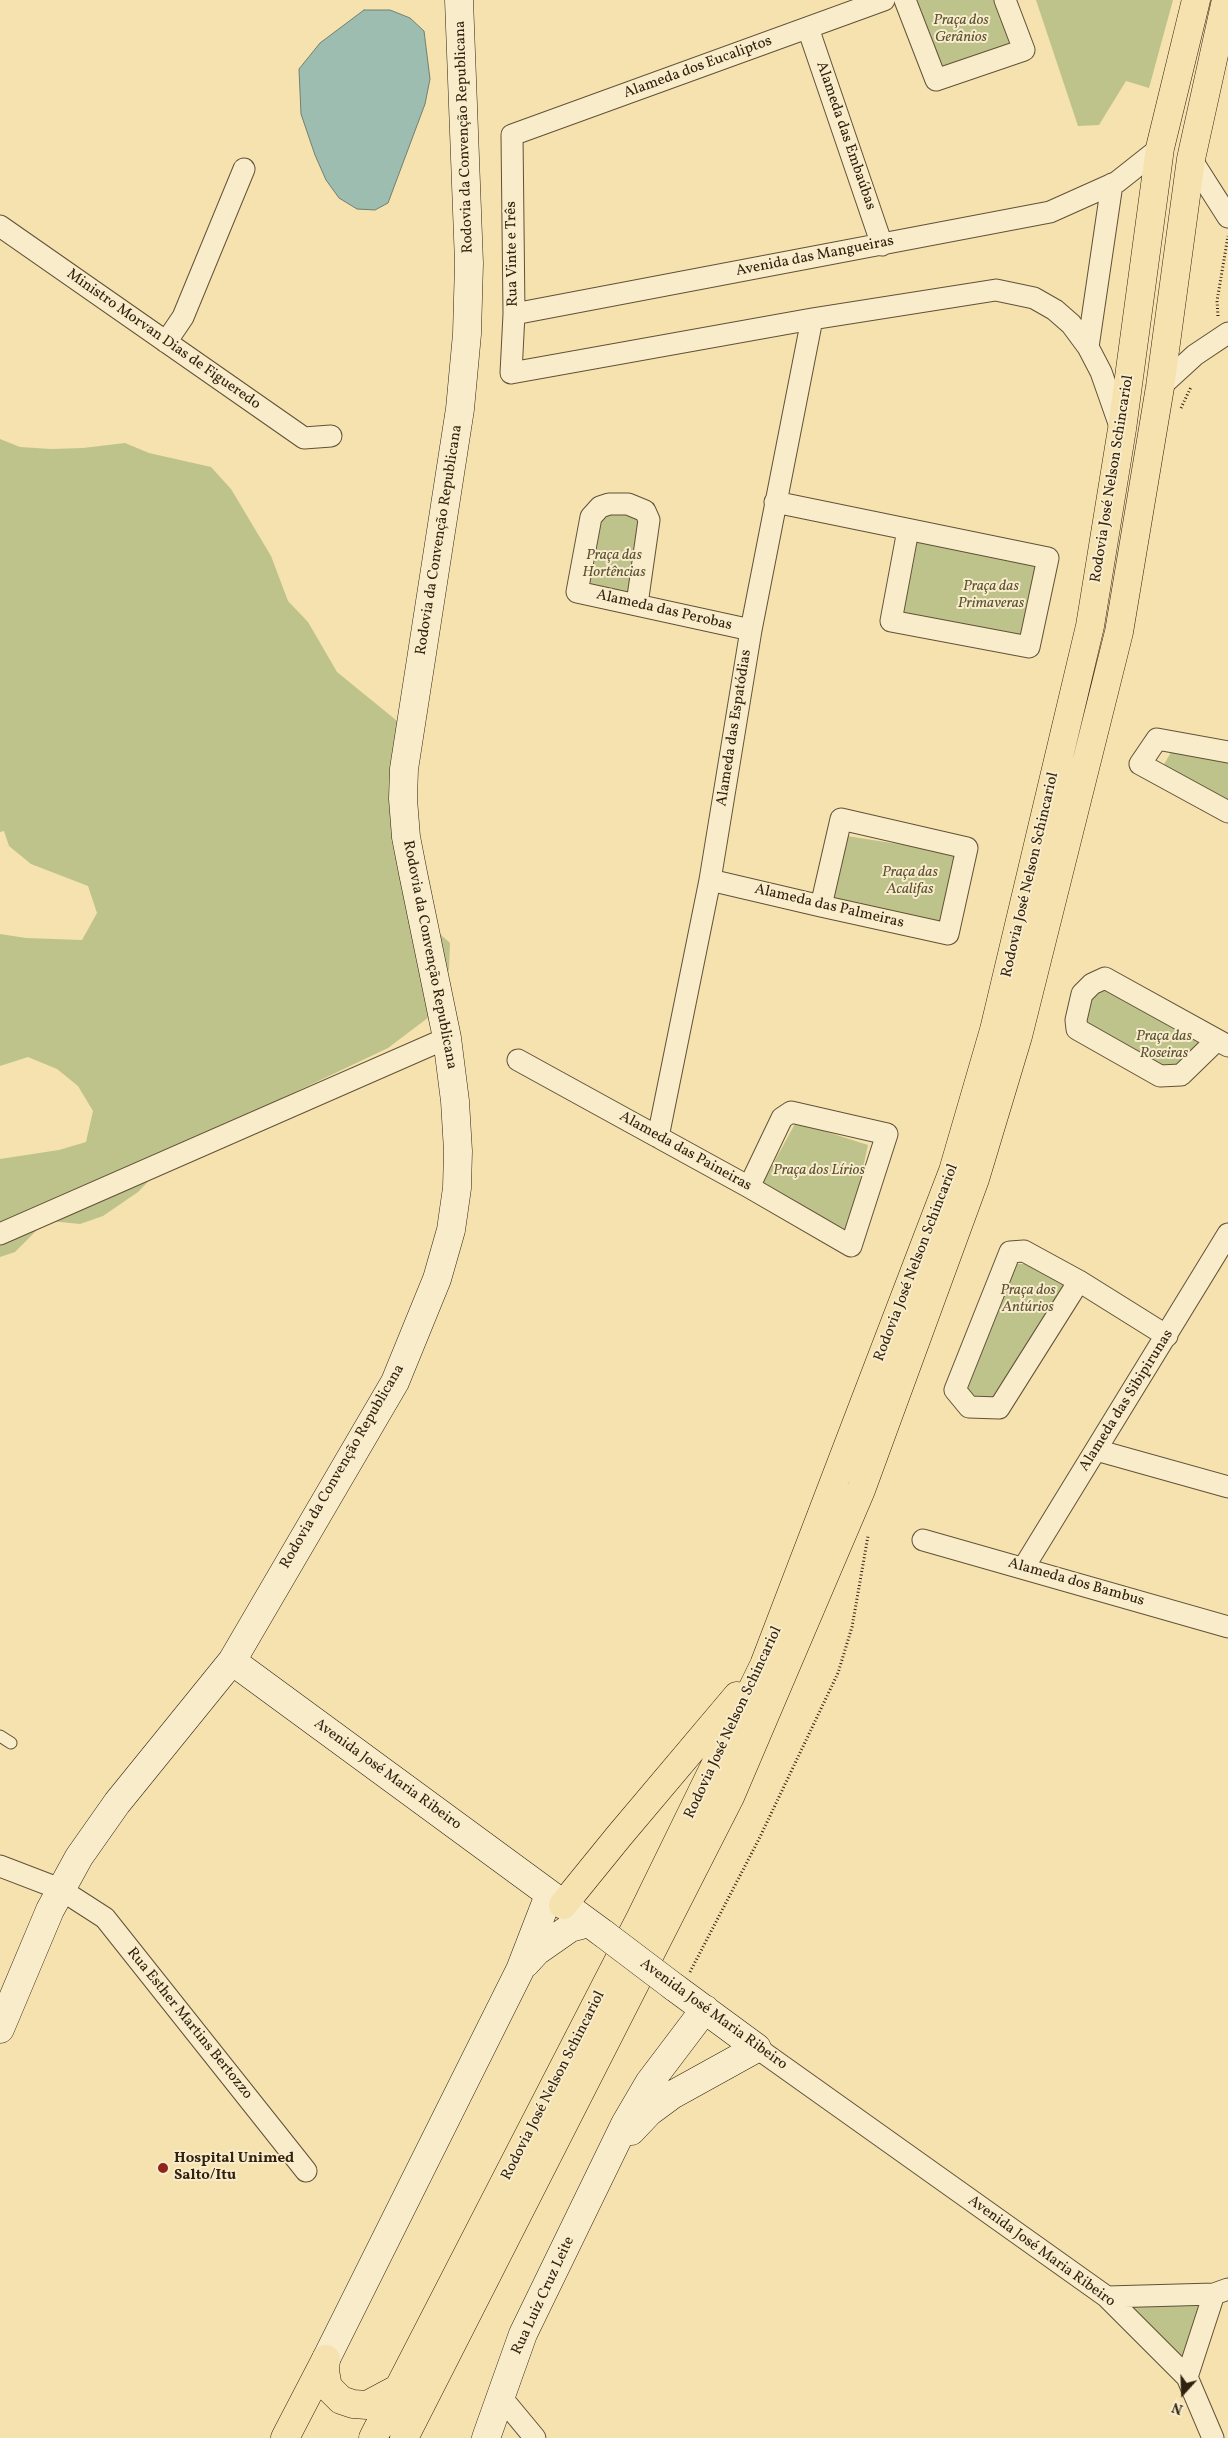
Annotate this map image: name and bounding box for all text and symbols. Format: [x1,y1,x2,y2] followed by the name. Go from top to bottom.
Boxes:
[933,12,989,47] park label: Praça dos Gerânios
[452,20,478,254] street label: Rodovia da Convenção Republicana
[621,33,775,103] street label: Alameda dos Eucaliptos
[811,59,879,213] street label: Alameda das Embaúbas
[503,201,523,307] street label: Rua Vinte e Três
[734,233,896,281] street label: Avenida das Mangueiras
[63,266,263,414] street label: Ministro Morvan Dias de Figueredo
[1088,374,1138,584] street label: Rodovia José Nelson Schincariol
[413,424,467,656] street label: Rodovia da Convenção Republicana
[582,547,646,582] park label: Praça das Hortências
[958,578,1024,613] park label: Praça das Primaveras
[594,587,734,635] street label: Alameda das Perobas
[714,648,756,808] street label: Alameda das Espatódias
[999,771,1063,979] street label: Rodovia José Nelson Schincariol
[398,839,460,1071] street label: Rodovia da Convenção Republicana
[882,864,938,899] park label: Praça das Acalifas
[752,881,906,933] street label: Alameda das Palmeiras
[1136,1028,1192,1063] park label: Praça das Roseiras
[616,1108,754,1196] street label: Alameda das Paineiras
[773,1162,865,1180] park label: Praça dos Lírios
[871,1162,963,1364] street label: Rodovia José Nelson Schincariol
[1000,1282,1056,1317] park label: Praça dos Antúrios
[1076,1327,1178,1475] street label: Alameda das Sibipirunas
[277,1362,409,1572] street label: Rodovia da Convenção Republicana
[1006,1555,1146,1611] street label: Alameda dos Bambus
[681,1624,787,1822] street label: Rodovia José Nelson Schincariol
[310,1715,464,1835] street label: Avenida José Maria Ribeiro
[122,1945,256,2103] street label: Rua Esther Martins Bertozzo
[636,1955,790,2075] street label: Avenida José Maria Ribeiro
[498,1988,610,2184] street label: Rodovia José Nelson Schincariol
[174,2150,294,2185] place label: Hospital Unimed Salto/Itu
[156,2161,170,2175] marker: Hospital Unimed Salto/Itu
[964,2192,1118,2312] street label: Avenida José Maria Ribeiro
[509,2234,579,2358] street label: Rua Luiz Cruz Leite
[1158,2368,1208,2418] north arrow
[1170,2397,1186,2418] text: N

